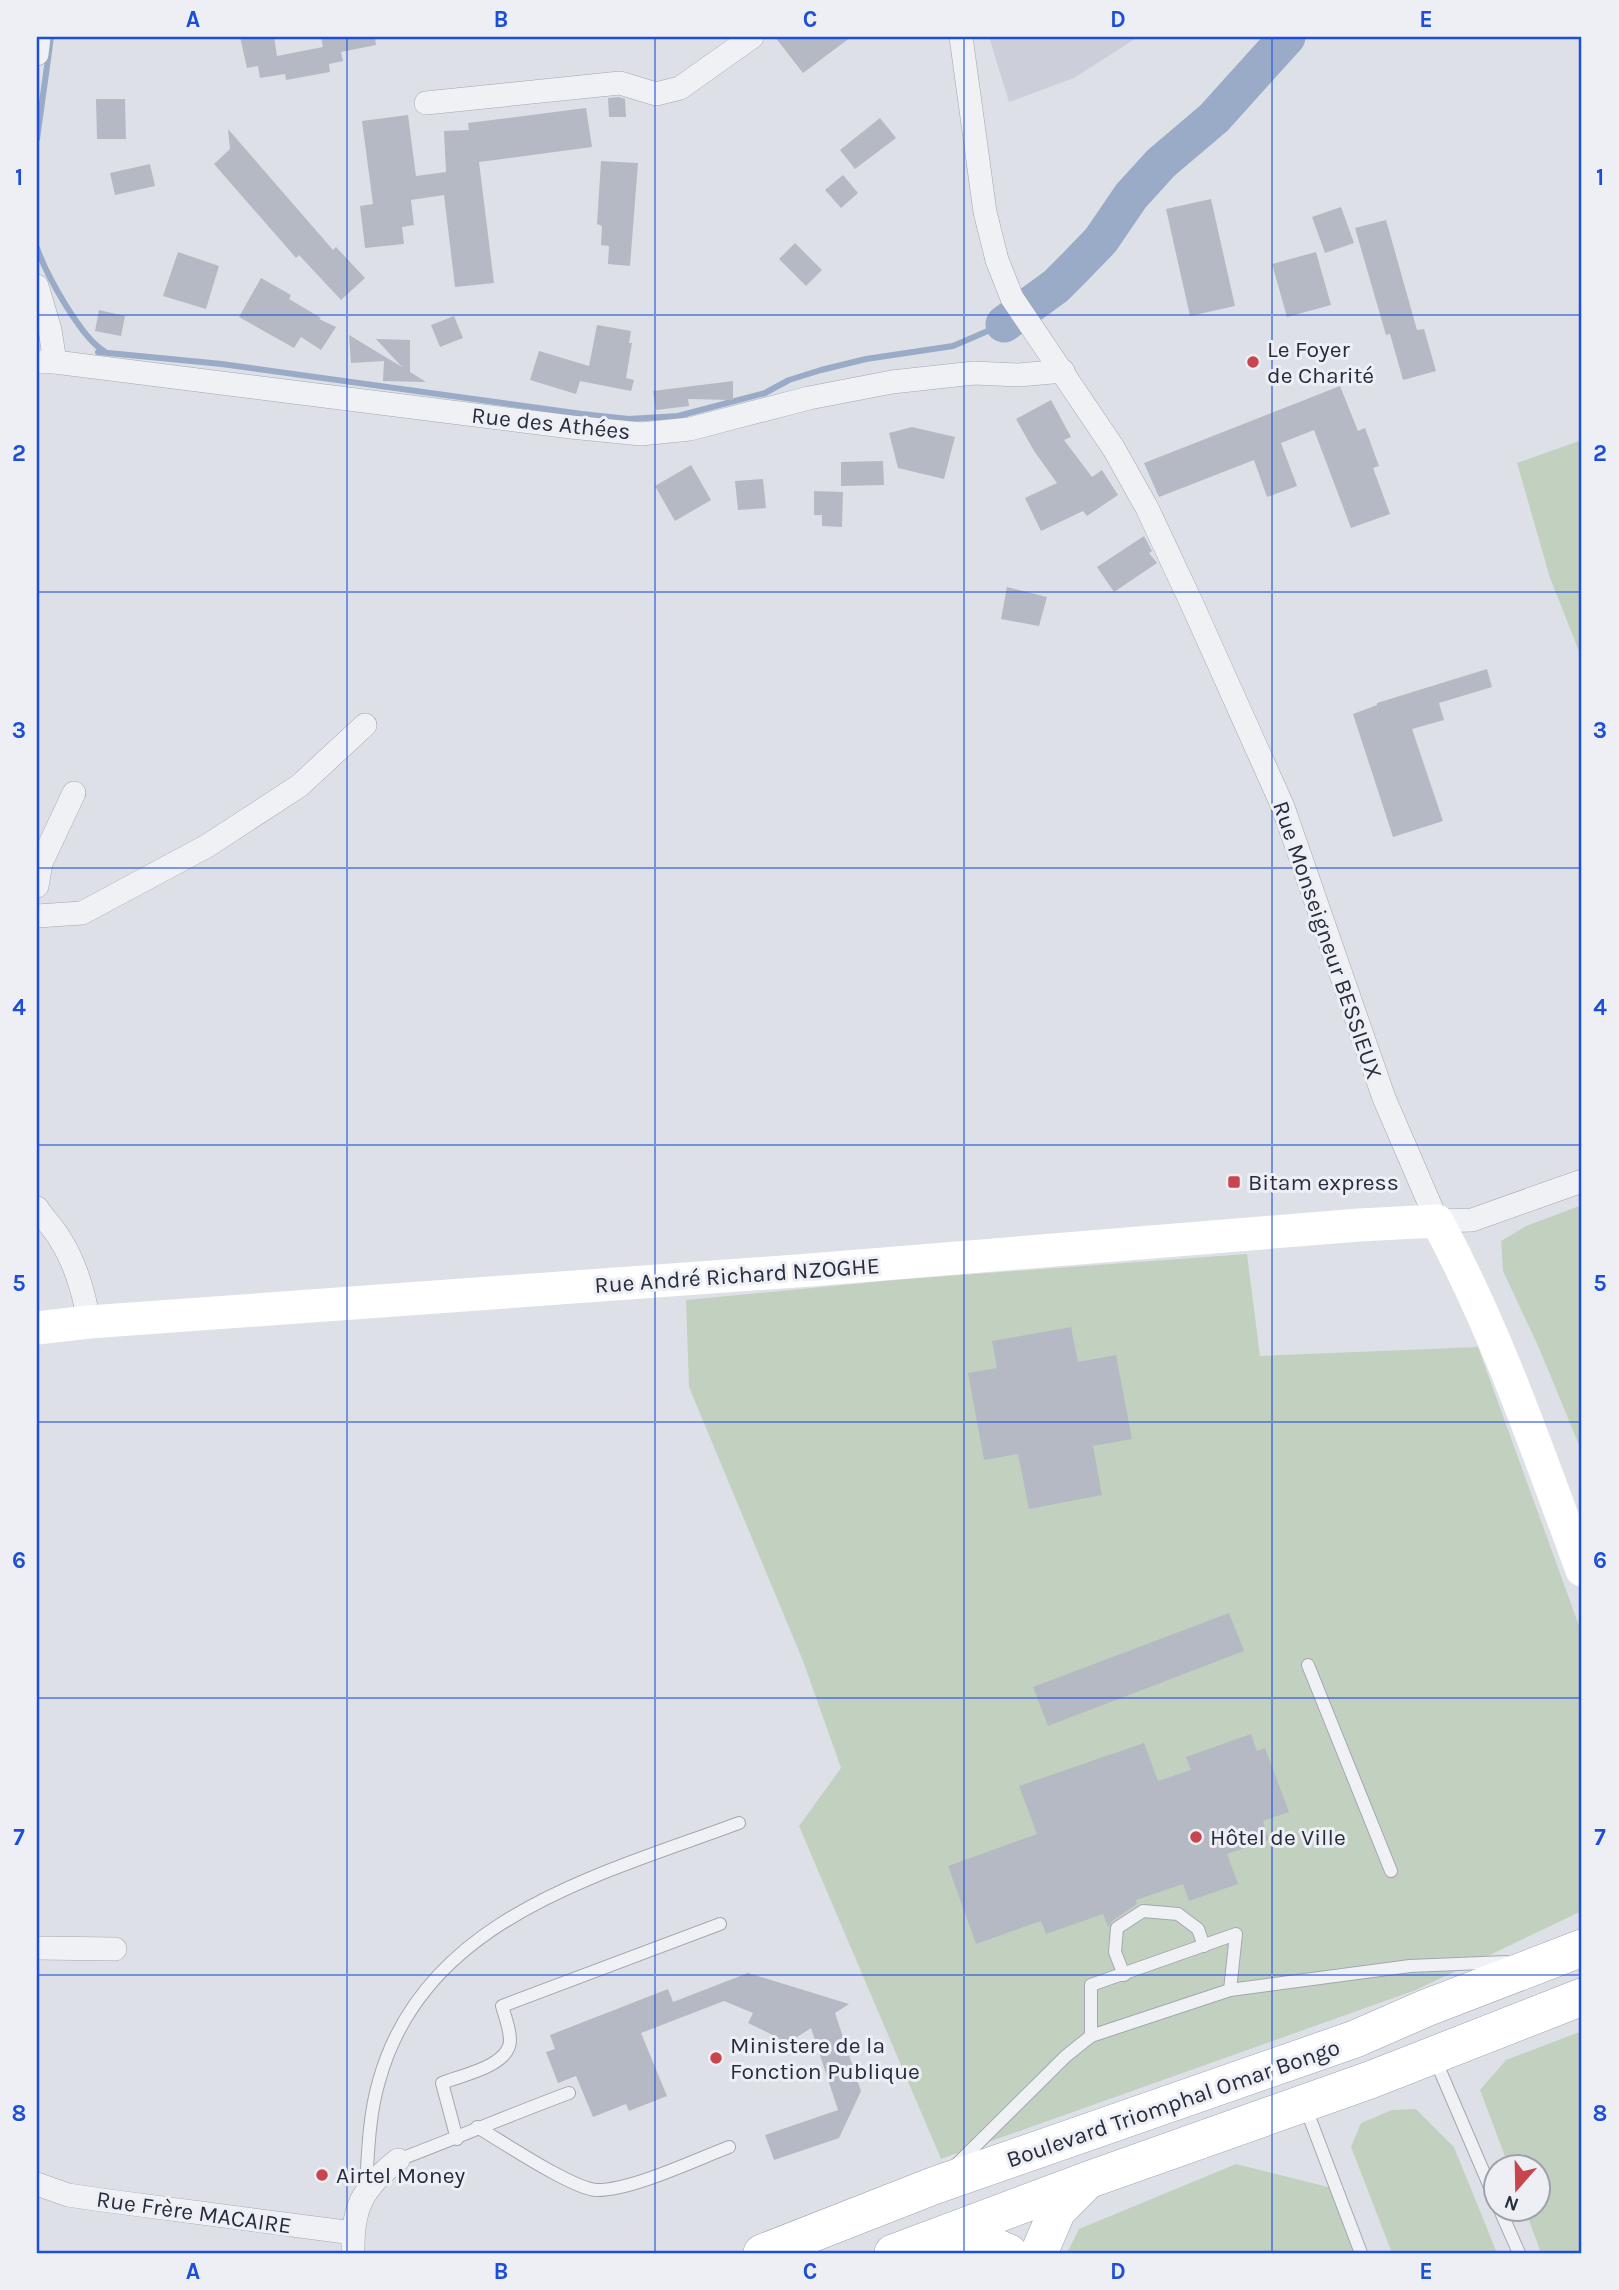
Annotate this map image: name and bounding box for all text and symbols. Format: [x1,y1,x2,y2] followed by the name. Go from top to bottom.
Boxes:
[186,6,200,33] text: A
[494,6,508,33] text: B
[803,6,817,33] text: C
[1110,6,1126,33] text: D
[1419,6,1433,33] text: E
[15,164,23,191] text: 1
[1596,164,1604,191] text: 1
[1267,336,1374,389] place label: Le Foyer de Charité
[1245,354,1261,370] marker: Le Foyer de Charité
[470,402,632,445] street label: Rue des Athées
[12,440,26,467] text: 2
[1593,440,1607,467] text: 2
[12,717,26,744] text: 3
[1593,717,1607,744] text: 3
[1267,797,1388,1083] street label: Rue Monseigneur BESSIEUX
[12,994,26,1021] text: 4
[1593,994,1607,1021] text: 4
[1248,1169,1399,1196] place label: Bitam express
[1226,1174,1242,1190] marker: Bitam express
[594,1252,880,1299] street label: Rue André Richard NZOGHE
[12,1270,26,1297] text: 5
[1593,1270,1607,1297] text: 5
[12,1547,26,1574] text: 6
[1593,1547,1607,1574] text: 6
[13,1824,25,1851] text: 7
[1210,1824,1346,1851] place label: Hôtel de Ville
[1594,1824,1606,1851] text: 7
[1188,1829,1204,1845] marker: Hôtel de Ville
[730,2032,920,2085] place label: Ministere de la Fonction Publique
[1003,2034,1343,2173] street label: Boulevard Triomphal Omar Bongo
[708,2050,724,2066] marker: Ministere de la Fonction Publique
[12,2100,26,2127] text: 8
[1593,2100,1607,2127] text: 8
[1482,2154,1552,2224] north arrow
[336,2162,465,2189] place label: Airtel Money
[314,2167,330,2183] marker: Airtel Money
[95,2185,293,2240] street label: Rue Frère MACAIRE
[1501,2190,1522,2216] text: N
[186,2258,200,2285] text: A
[494,2258,508,2285] text: B
[803,2258,817,2285] text: C
[1110,2258,1126,2285] text: D
[1419,2258,1433,2285] text: E

